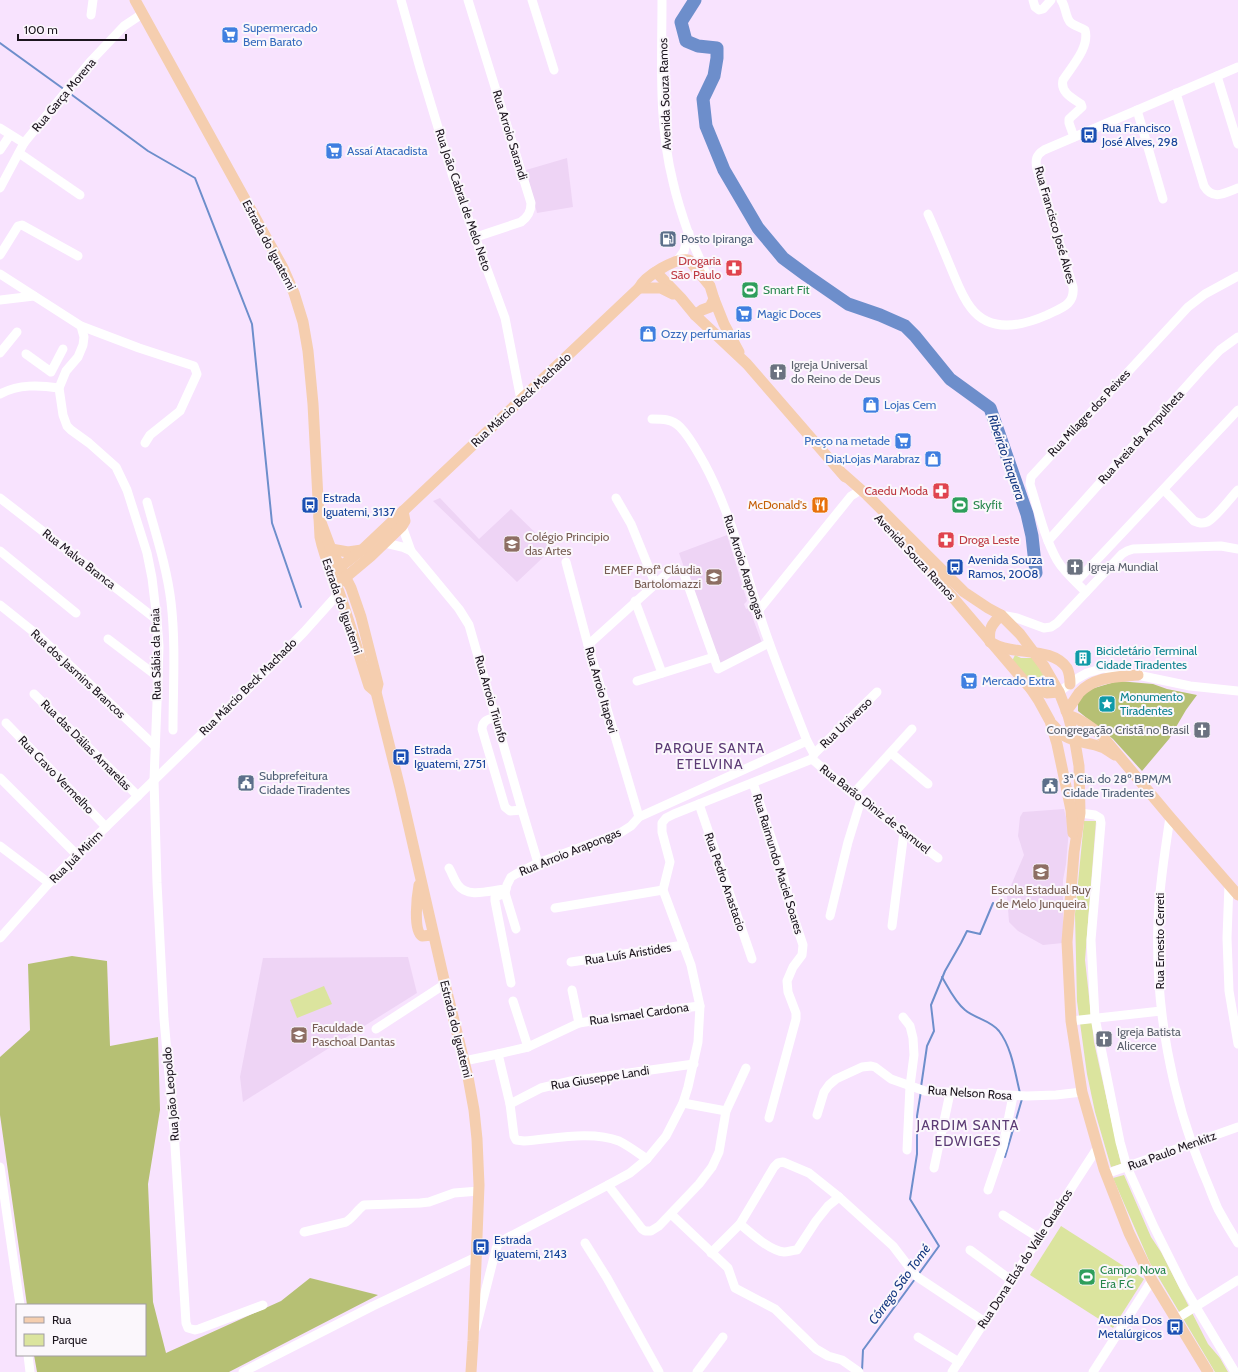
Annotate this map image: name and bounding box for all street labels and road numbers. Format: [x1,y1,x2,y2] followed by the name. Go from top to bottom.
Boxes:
[655,38,674,150] street label: Avenida Souza Ramos
[28,55,99,135] street label: Rua Garça Morena
[490,88,531,182] street label: Rua Arroio Sarandi
[432,127,495,273] street label: Rua João Cabral de Melo Neto
[1032,164,1079,285] street label: Rua Francisco José Alves
[239,197,300,293] street label: Estrada do Iguatemi
[467,349,574,450] street label: Rua Márcio Beck Machado
[1044,366,1133,459] street label: Rua Milagre dos Peixes
[1094,386,1187,487] street label: Rua Areia da Ampulheta
[872,510,959,603] street label: Avenida Souza Ramos
[721,513,768,621] street label: Rua Arroio Arapongas
[40,525,119,592] street label: Rua Malva Branca
[319,556,366,656] street label: Estrada do Iguatemi
[147,608,164,700] street label: Rua Sábia da Praia
[28,626,129,721] street label: Rua dos Jasmins Brancos
[196,635,300,738] street label: Rua Márcio Beck Machado
[582,645,621,735] street label: Rua Arroio Itapevi
[472,653,511,745] street label: Rua Arroio Triunfo
[816,694,875,751] street label: Rua Universo
[38,696,135,793] street label: Rua das Dálias Amarelas
[15,733,98,817] street label: Rua Cravo Vermelho
[817,761,934,857] street label: Rua Barão Diniz de Samuel
[750,792,807,936] street label: Rua Raimundo Maciel Soares
[517,824,623,879] street label: Rua Arroio Arapongas
[46,827,105,886] street label: Rua Juá Mirim
[702,830,750,934] street label: Rua Pedro Anastacio
[1152,893,1167,989] street label: Rua Ernesto Cerreti
[584,939,672,968] street label: Rua Luís Aristides
[437,978,476,1079] street label: Estrada do Iguatemi
[588,999,690,1028] street label: Rua Ismael Cardona
[159,1046,182,1142] street label: Rua João Leopoldo
[550,1062,650,1093] street label: Rua Giuseppe Landi
[927,1082,1013,1103] street label: Rua Nelson Rosa
[1126,1128,1218,1173] street label: Rua Paulo Menkitz
[974,1186,1075,1331] street label: Rua Dona Eloá do Valle Quadros

